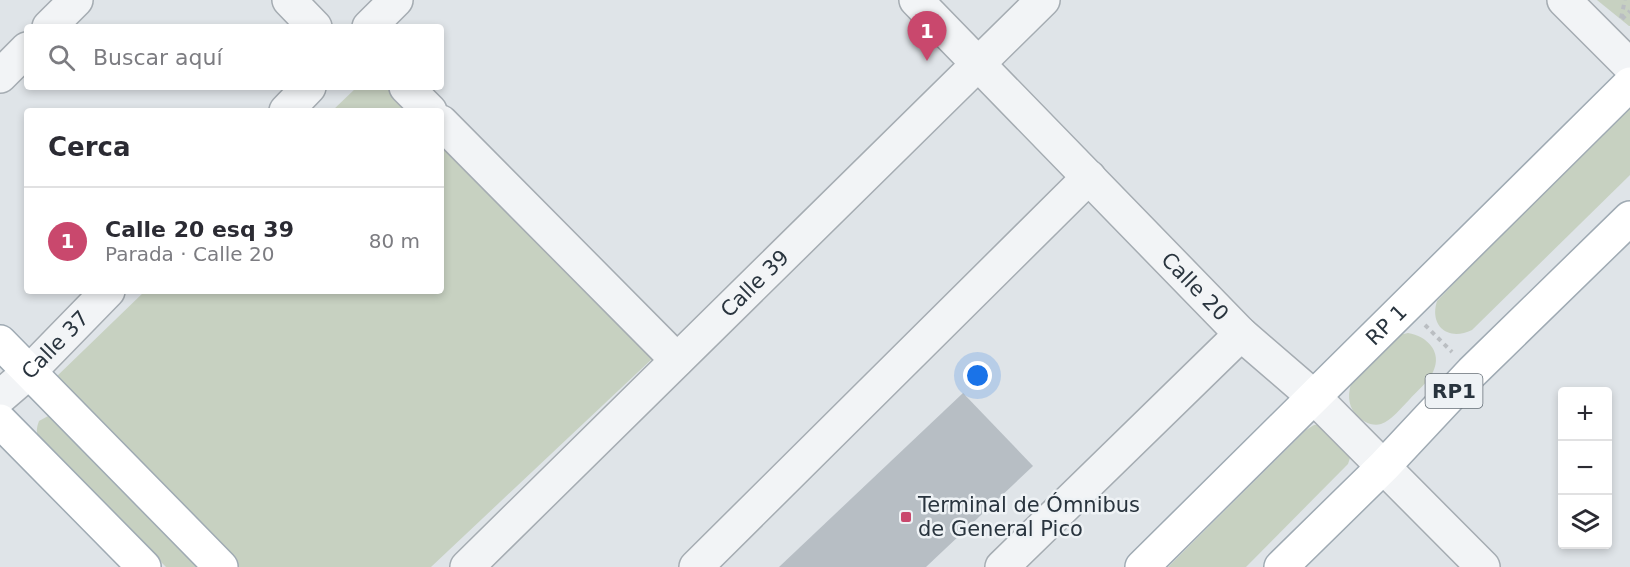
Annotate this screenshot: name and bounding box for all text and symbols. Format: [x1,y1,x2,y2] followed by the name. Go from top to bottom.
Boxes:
[908,11,946,61] pin: 1
[24,24,444,90] search box
[45,41,78,74] icon: search
[93,45,223,70] text: Buscar aquí
[48,132,131,162] text: Cerca
[105,217,294,242] text: Calle 20 esq 39
[61,229,74,253] text: 1
[369,229,420,253] text: 80 m
[105,242,274,266] text: Parada · Calle 20
[716,245,794,322] street label: Calle 39
[1157,248,1233,326] street label: Calle 20
[1361,300,1412,350] street label: RP 1
[17,306,94,384] street label: Calle 37
[963,361,992,390] your location
[1426,374,1482,408] road number: RP1
[1558,387,1612,549] map controls
[1558,387,1612,441] button: +
[1558,441,1612,495] button: −
[917,492,1140,541] place label: Terminal de Ómnibus de General Pico
[1558,495,1612,549] button: layers
[899,510,913,524] marker: Terminal de Ómnibus de General Pico

